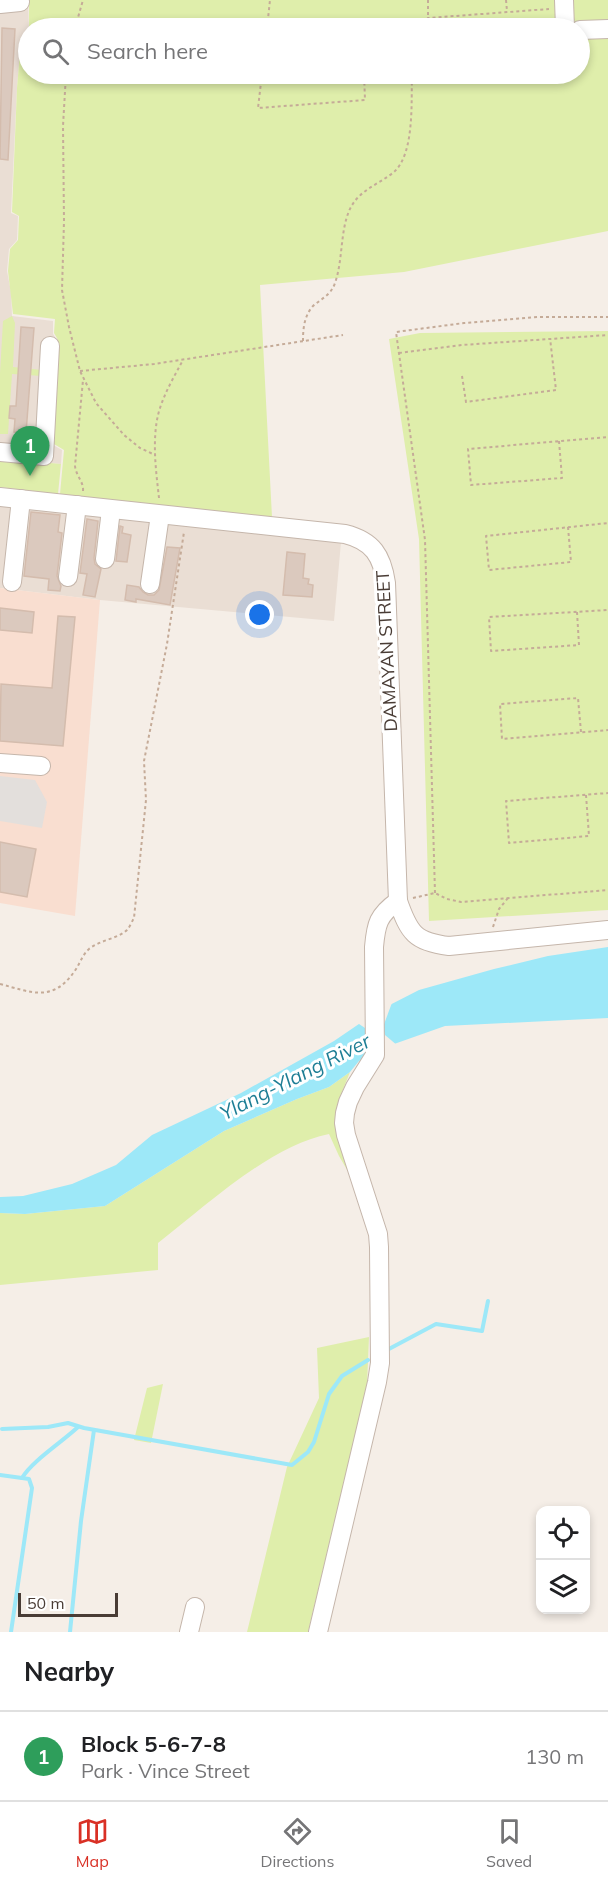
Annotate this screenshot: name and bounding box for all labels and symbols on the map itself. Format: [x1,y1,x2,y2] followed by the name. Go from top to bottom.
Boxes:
[10,426,50,476] pin: 1
[371,570,402,732] street label: DAMAYAN STREET
[245,600,274,629] your location
[215,1028,375,1125] water label: Ylang-Ylang River
[18,1590,118,1618] scale bar

